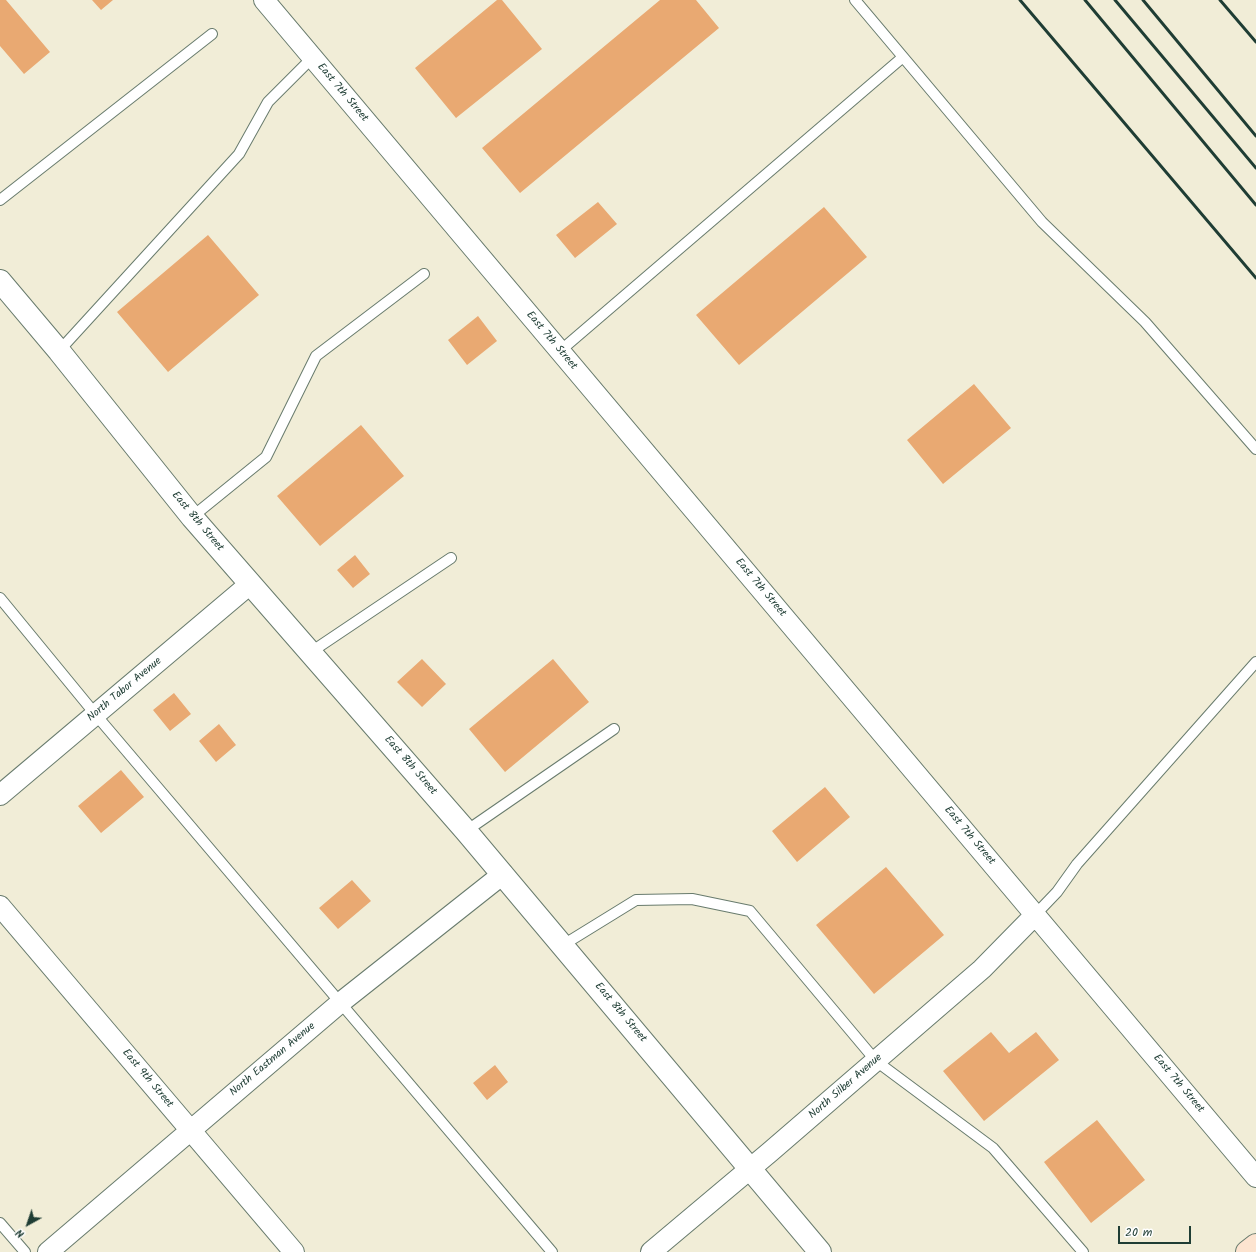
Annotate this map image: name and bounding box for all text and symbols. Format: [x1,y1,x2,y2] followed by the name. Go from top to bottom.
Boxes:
[314,61,370,125] street label: East 7th Street
[523,309,579,373] street label: East 7th Street
[168,489,226,555] street label: East 8th Street
[732,556,788,620] street label: East 7th Street
[85,655,165,725] street label: North Tabor Avenue
[381,734,439,798] street label: East 8th Street
[941,804,997,868] street label: East 7th Street
[591,980,649,1046] street label: East 8th Street
[227,1020,319,1100] street label: North Eastman Avenue
[119,1047,175,1111] street label: East 9th Street
[807,1052,885,1122] street label: North Silber Avenue
[1150,1052,1206,1116] street label: East 7th Street
[8,1204,48,1244] north arrow
[1120,1218,1193,1244] scale bar
[1125,1223,1152,1242] text: 20 m
[12,1224,29,1242] text: N

